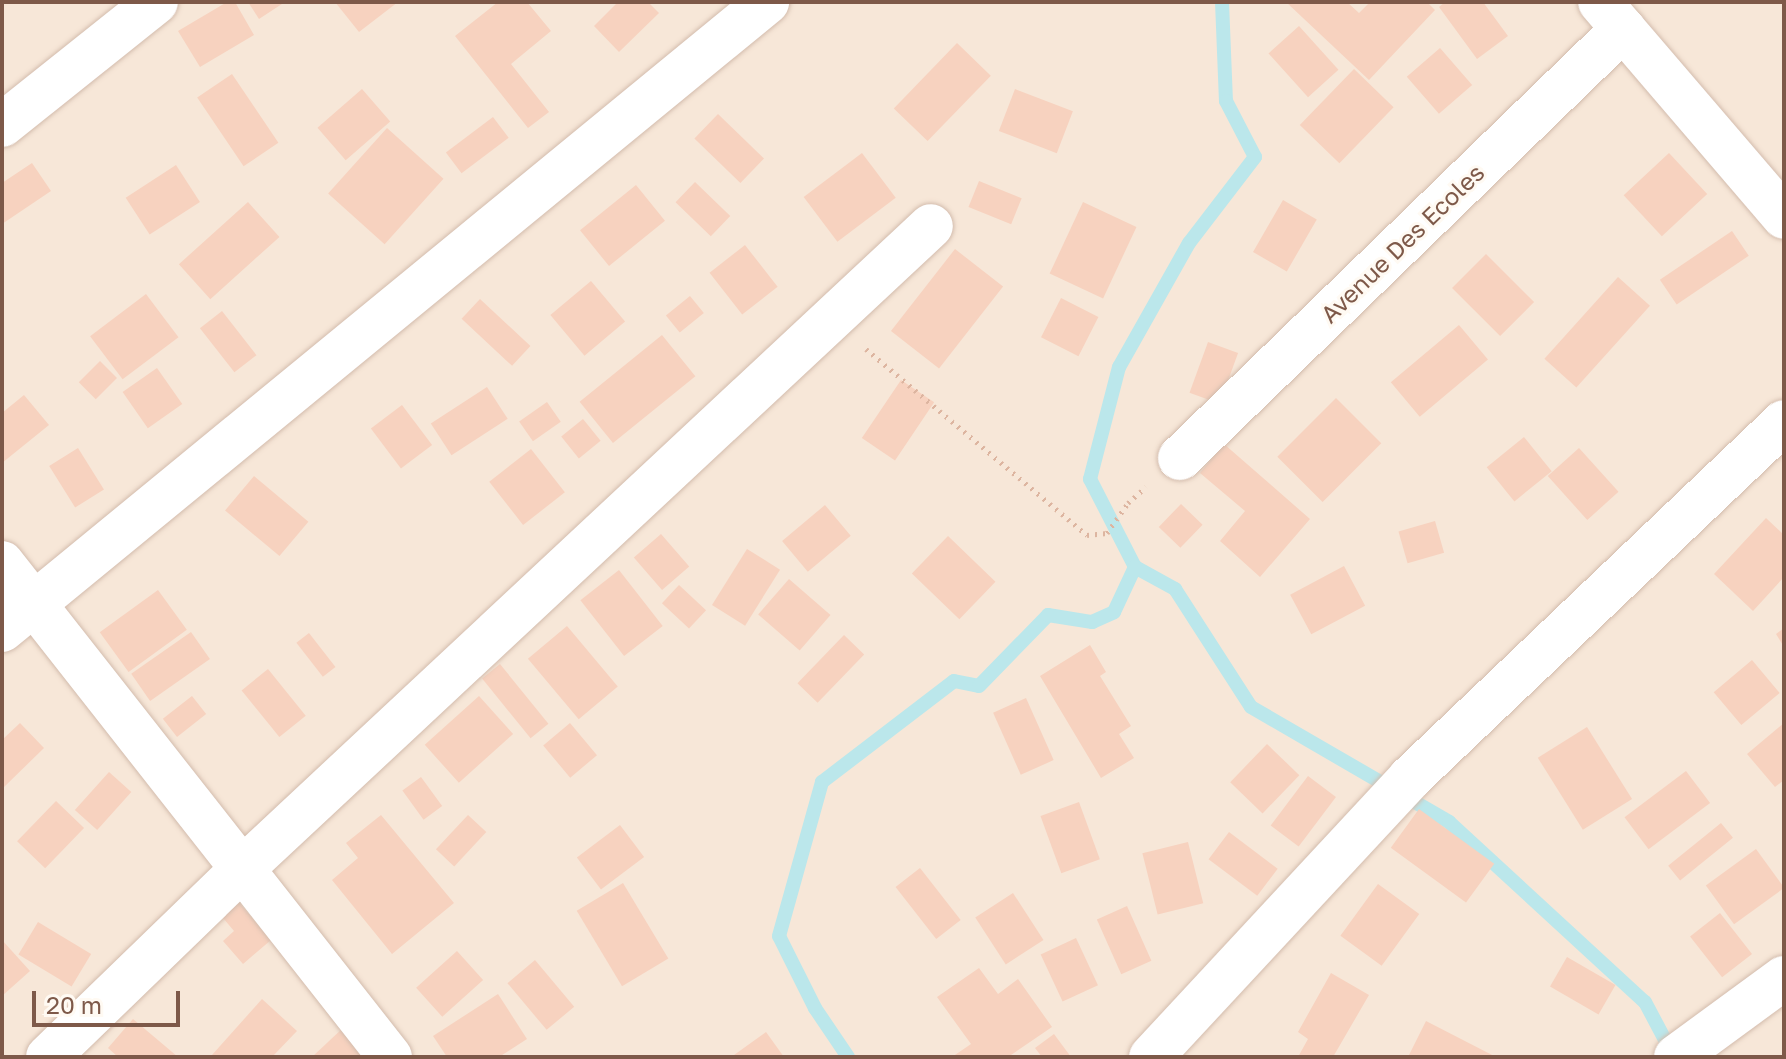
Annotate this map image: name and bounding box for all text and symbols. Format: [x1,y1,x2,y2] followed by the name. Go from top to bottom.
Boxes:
[1314,158,1490,328] street label: Avenue Des Ecoles
[36,975,184,1025] scale bar
[46,990,102,1019] text: 20 m

